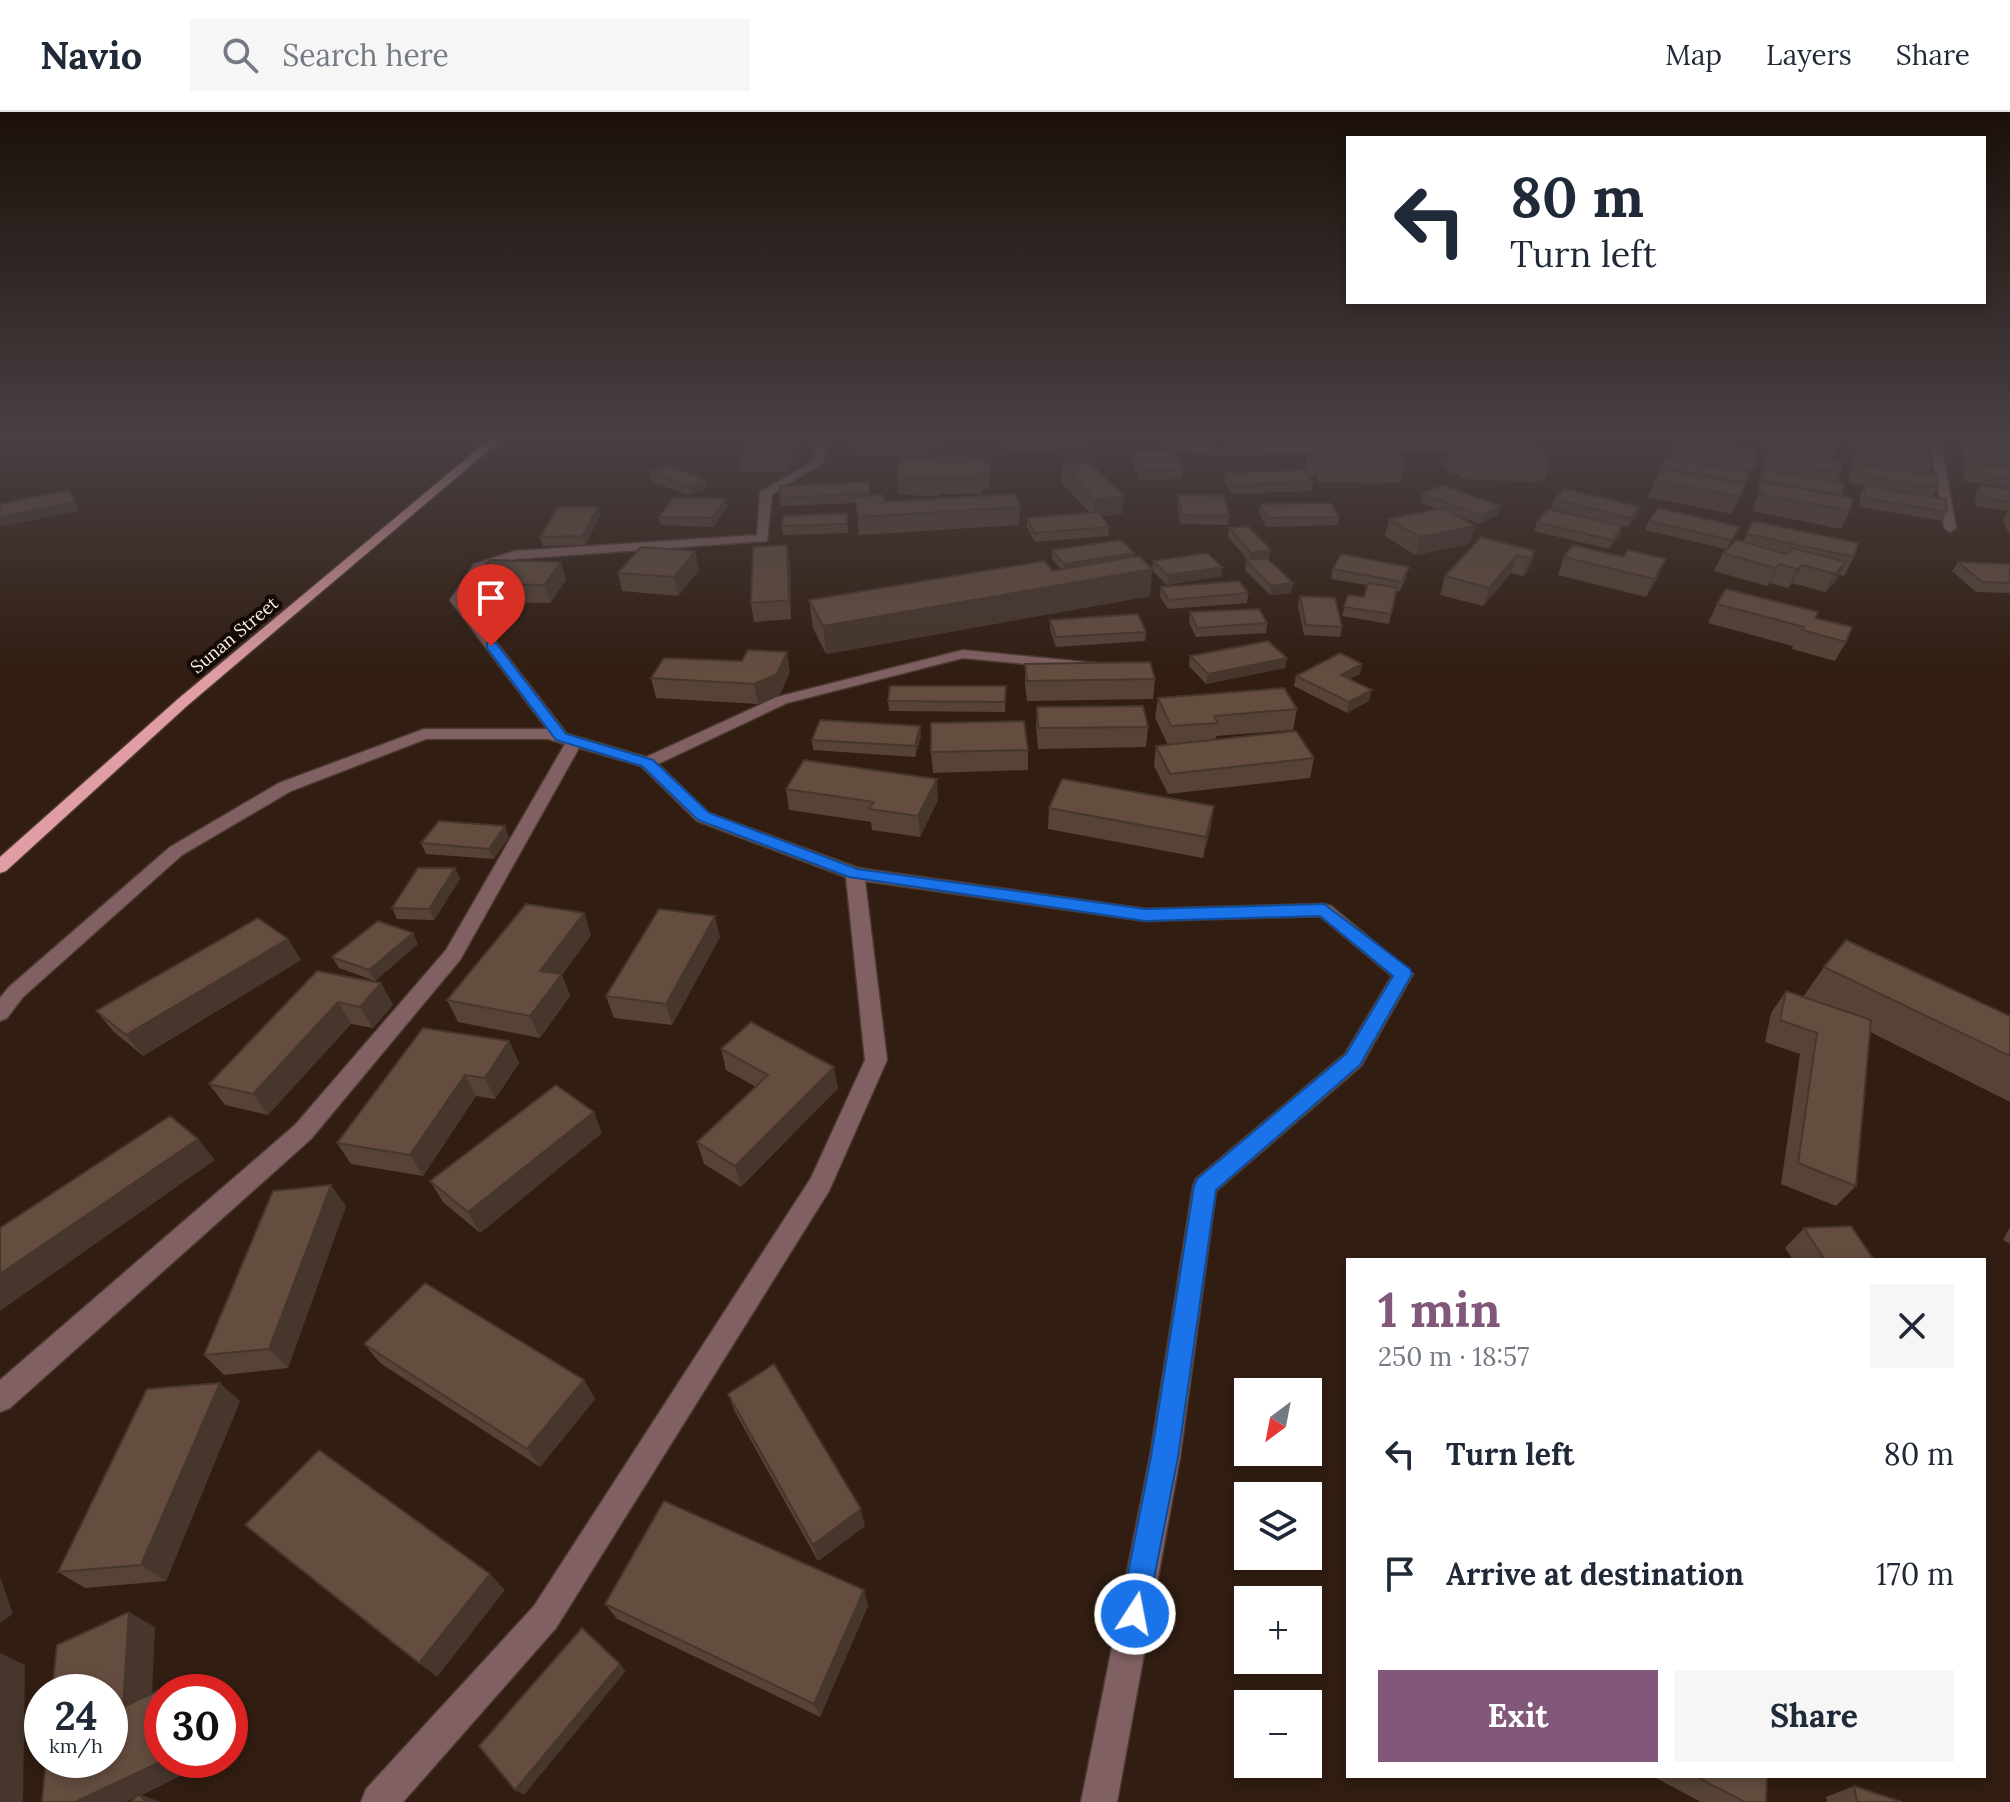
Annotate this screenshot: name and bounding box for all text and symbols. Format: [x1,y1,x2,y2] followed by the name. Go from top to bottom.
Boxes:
[190,19,750,91] search box
[40,31,142,79] text: Navio
[218,33,262,77] icon: search
[282,36,449,74] text: Search here
[1665,37,1722,73] text: Map
[1766,37,1852,73] text: Layers
[1896,37,1970,73] text: Share
[1510,161,1644,232] text: 80 m
[1378,168,1482,272] icon: left
[1510,231,1657,277] text: Turn left
[457,564,525,646] pin
[469,576,513,620] icon: arrive
[185,592,283,678] street label: Sunan Street
[1378,1279,1501,1340] text: 1 min
[1870,1284,1954,1368] button: close
[1378,1340,1529,1373] text: 250 m · 18:57
[1234,1378,1322,1466] north arrow
[1234,1378,1322,1778] map controls
[1378,1432,1422,1476] icon: left
[1446,1435,1574,1473] text: Turn left
[1884,1435,1954,1473] text: 80 m
[1234,1482,1322,1570] button: layers
[1378,1552,1422,1596] icon: arrive
[1446,1555,1744,1593] text: Arrive at destination
[1876,1555,1954,1593] text: 170 m
[1093,1572,1177,1656] position arrow
[1234,1586,1322,1674] button: +
[1378,1670,1658,1762] button: Exit
[1674,1670,1954,1762] button: Share
[144,1674,248,1778] speed limit sign: 30
[54,1690,98,1741] text: 24
[1234,1690,1322,1778] button: −
[49,1733,103,1758] text: km/h

